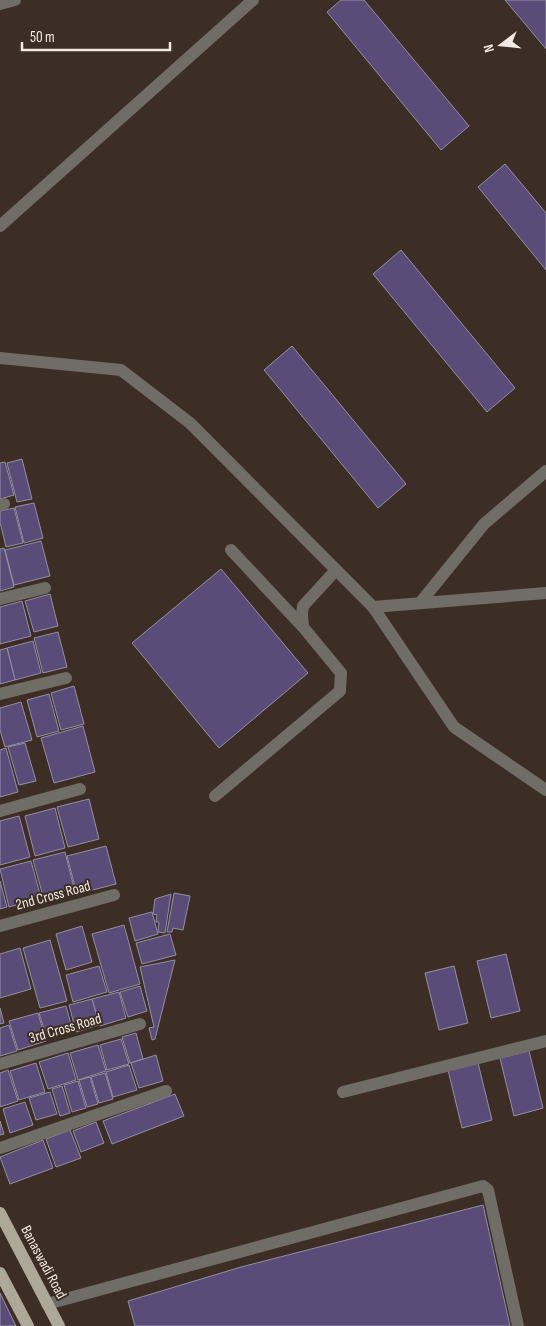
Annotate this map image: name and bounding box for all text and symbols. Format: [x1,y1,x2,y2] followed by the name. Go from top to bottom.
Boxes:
[22,20,170,52] scale bar
[476,20,526,70] north arrow
[30,28,55,47] text: 50 m
[480,43,498,54] text: N
[14,876,93,915] street label: 2nd Cross Road
[27,1009,104,1048] street label: 3rd Cross Road
[16,1222,71,1302] street label: Banaswadi Road

